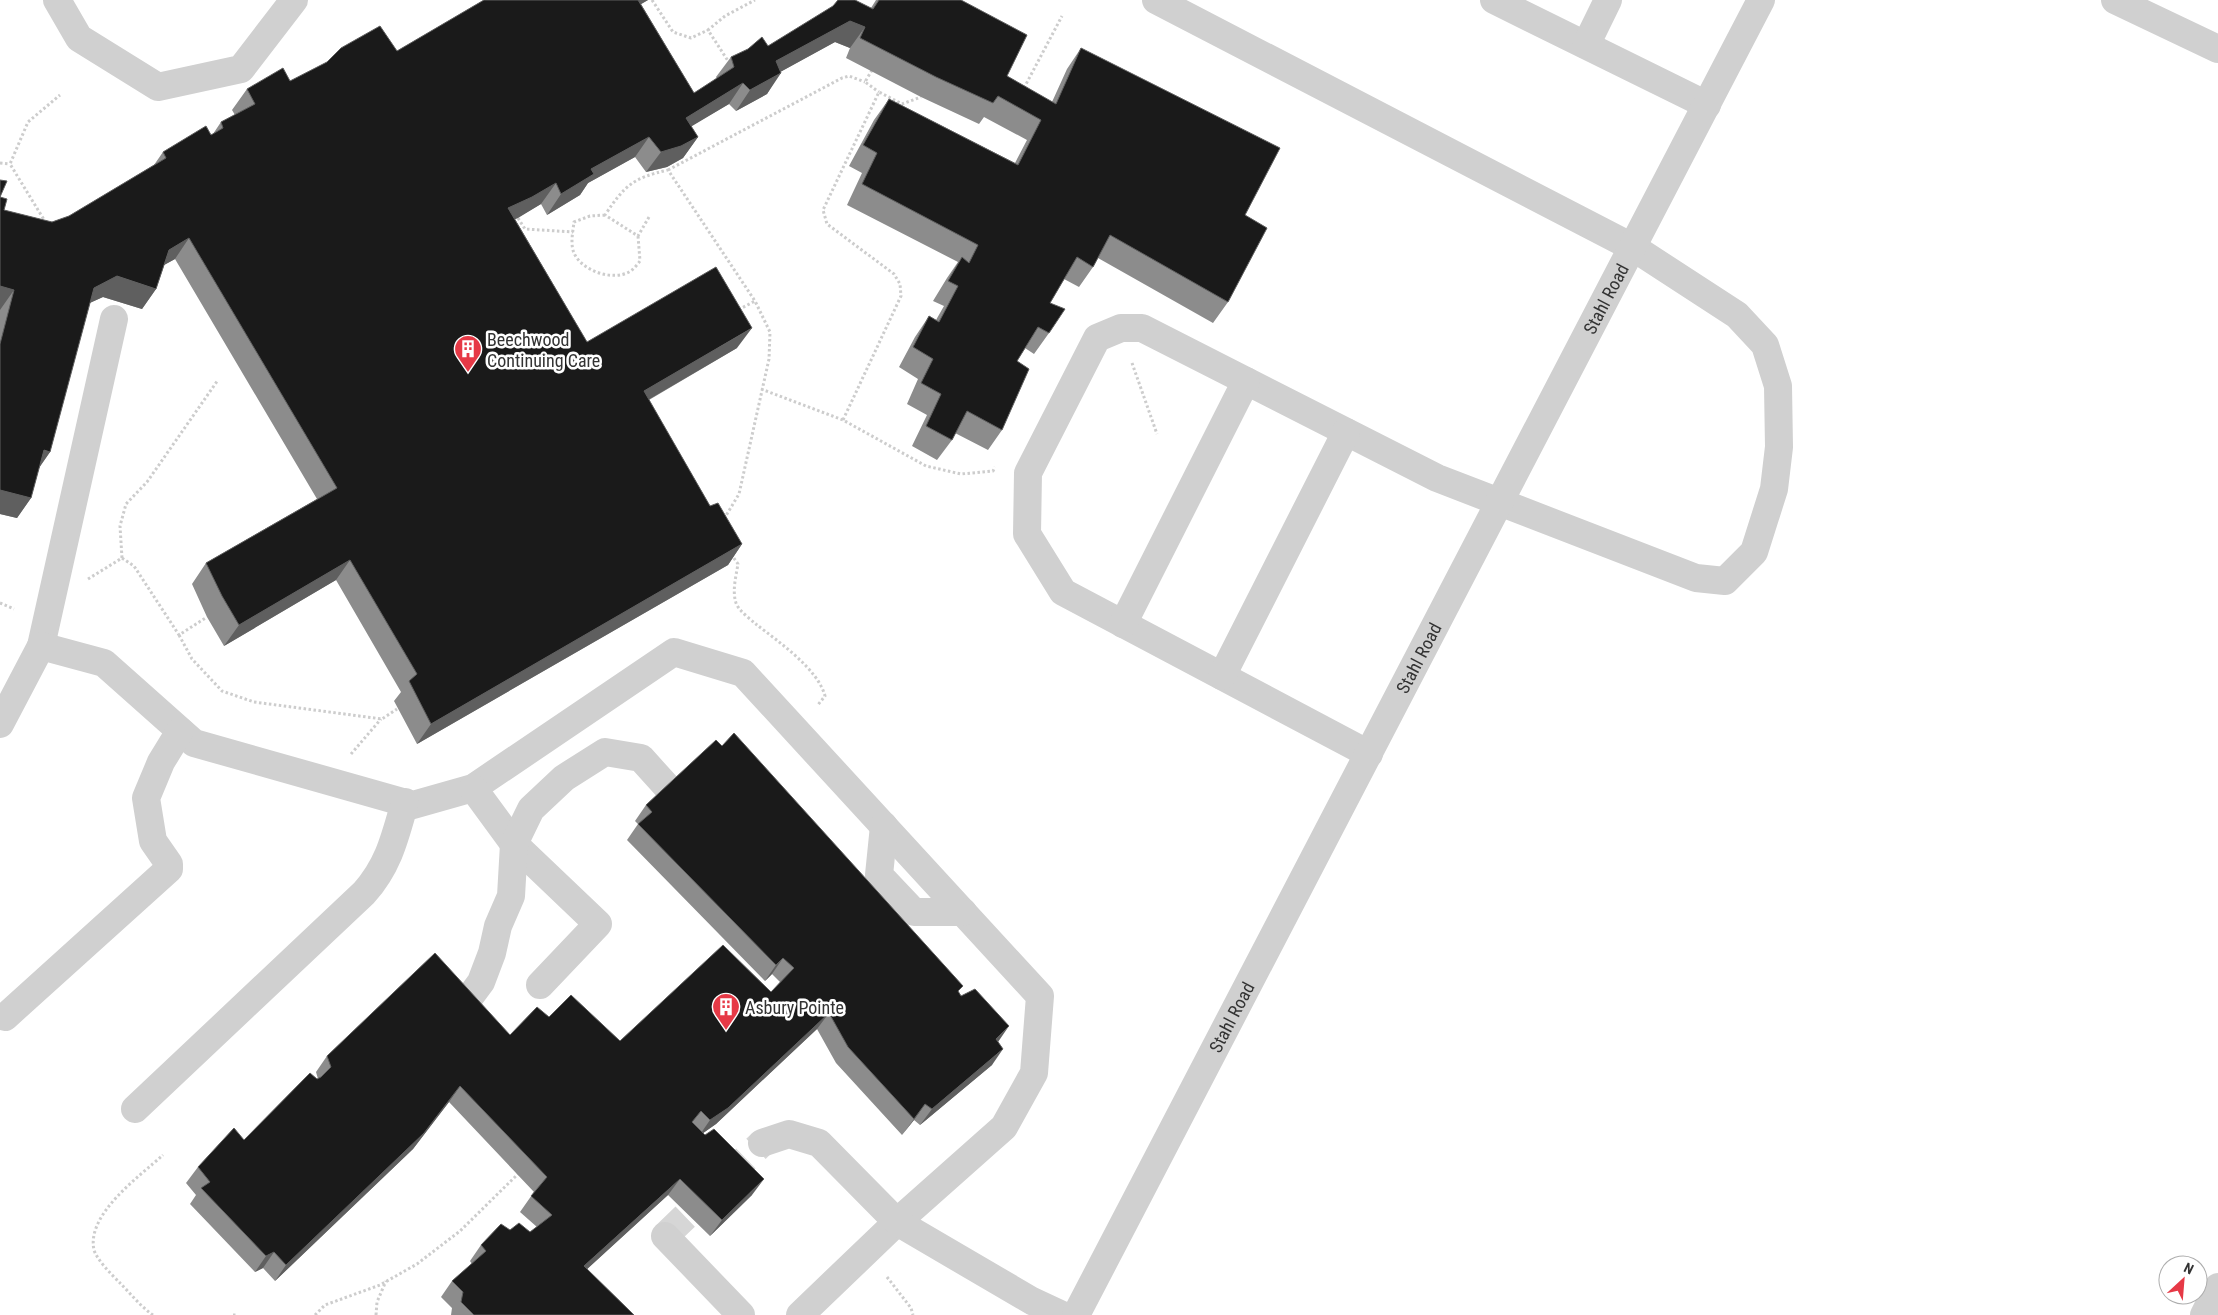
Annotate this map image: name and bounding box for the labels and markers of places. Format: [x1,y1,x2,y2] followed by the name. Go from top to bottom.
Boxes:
[487,329,600,371] place label: Beechwood Continuing Care
[453,334,483,373] building icon: Beechwood Continuing Care
[711,992,741,1031] building icon: Asbury Pointe
[745,997,844,1018] place label: Asbury Pointe

